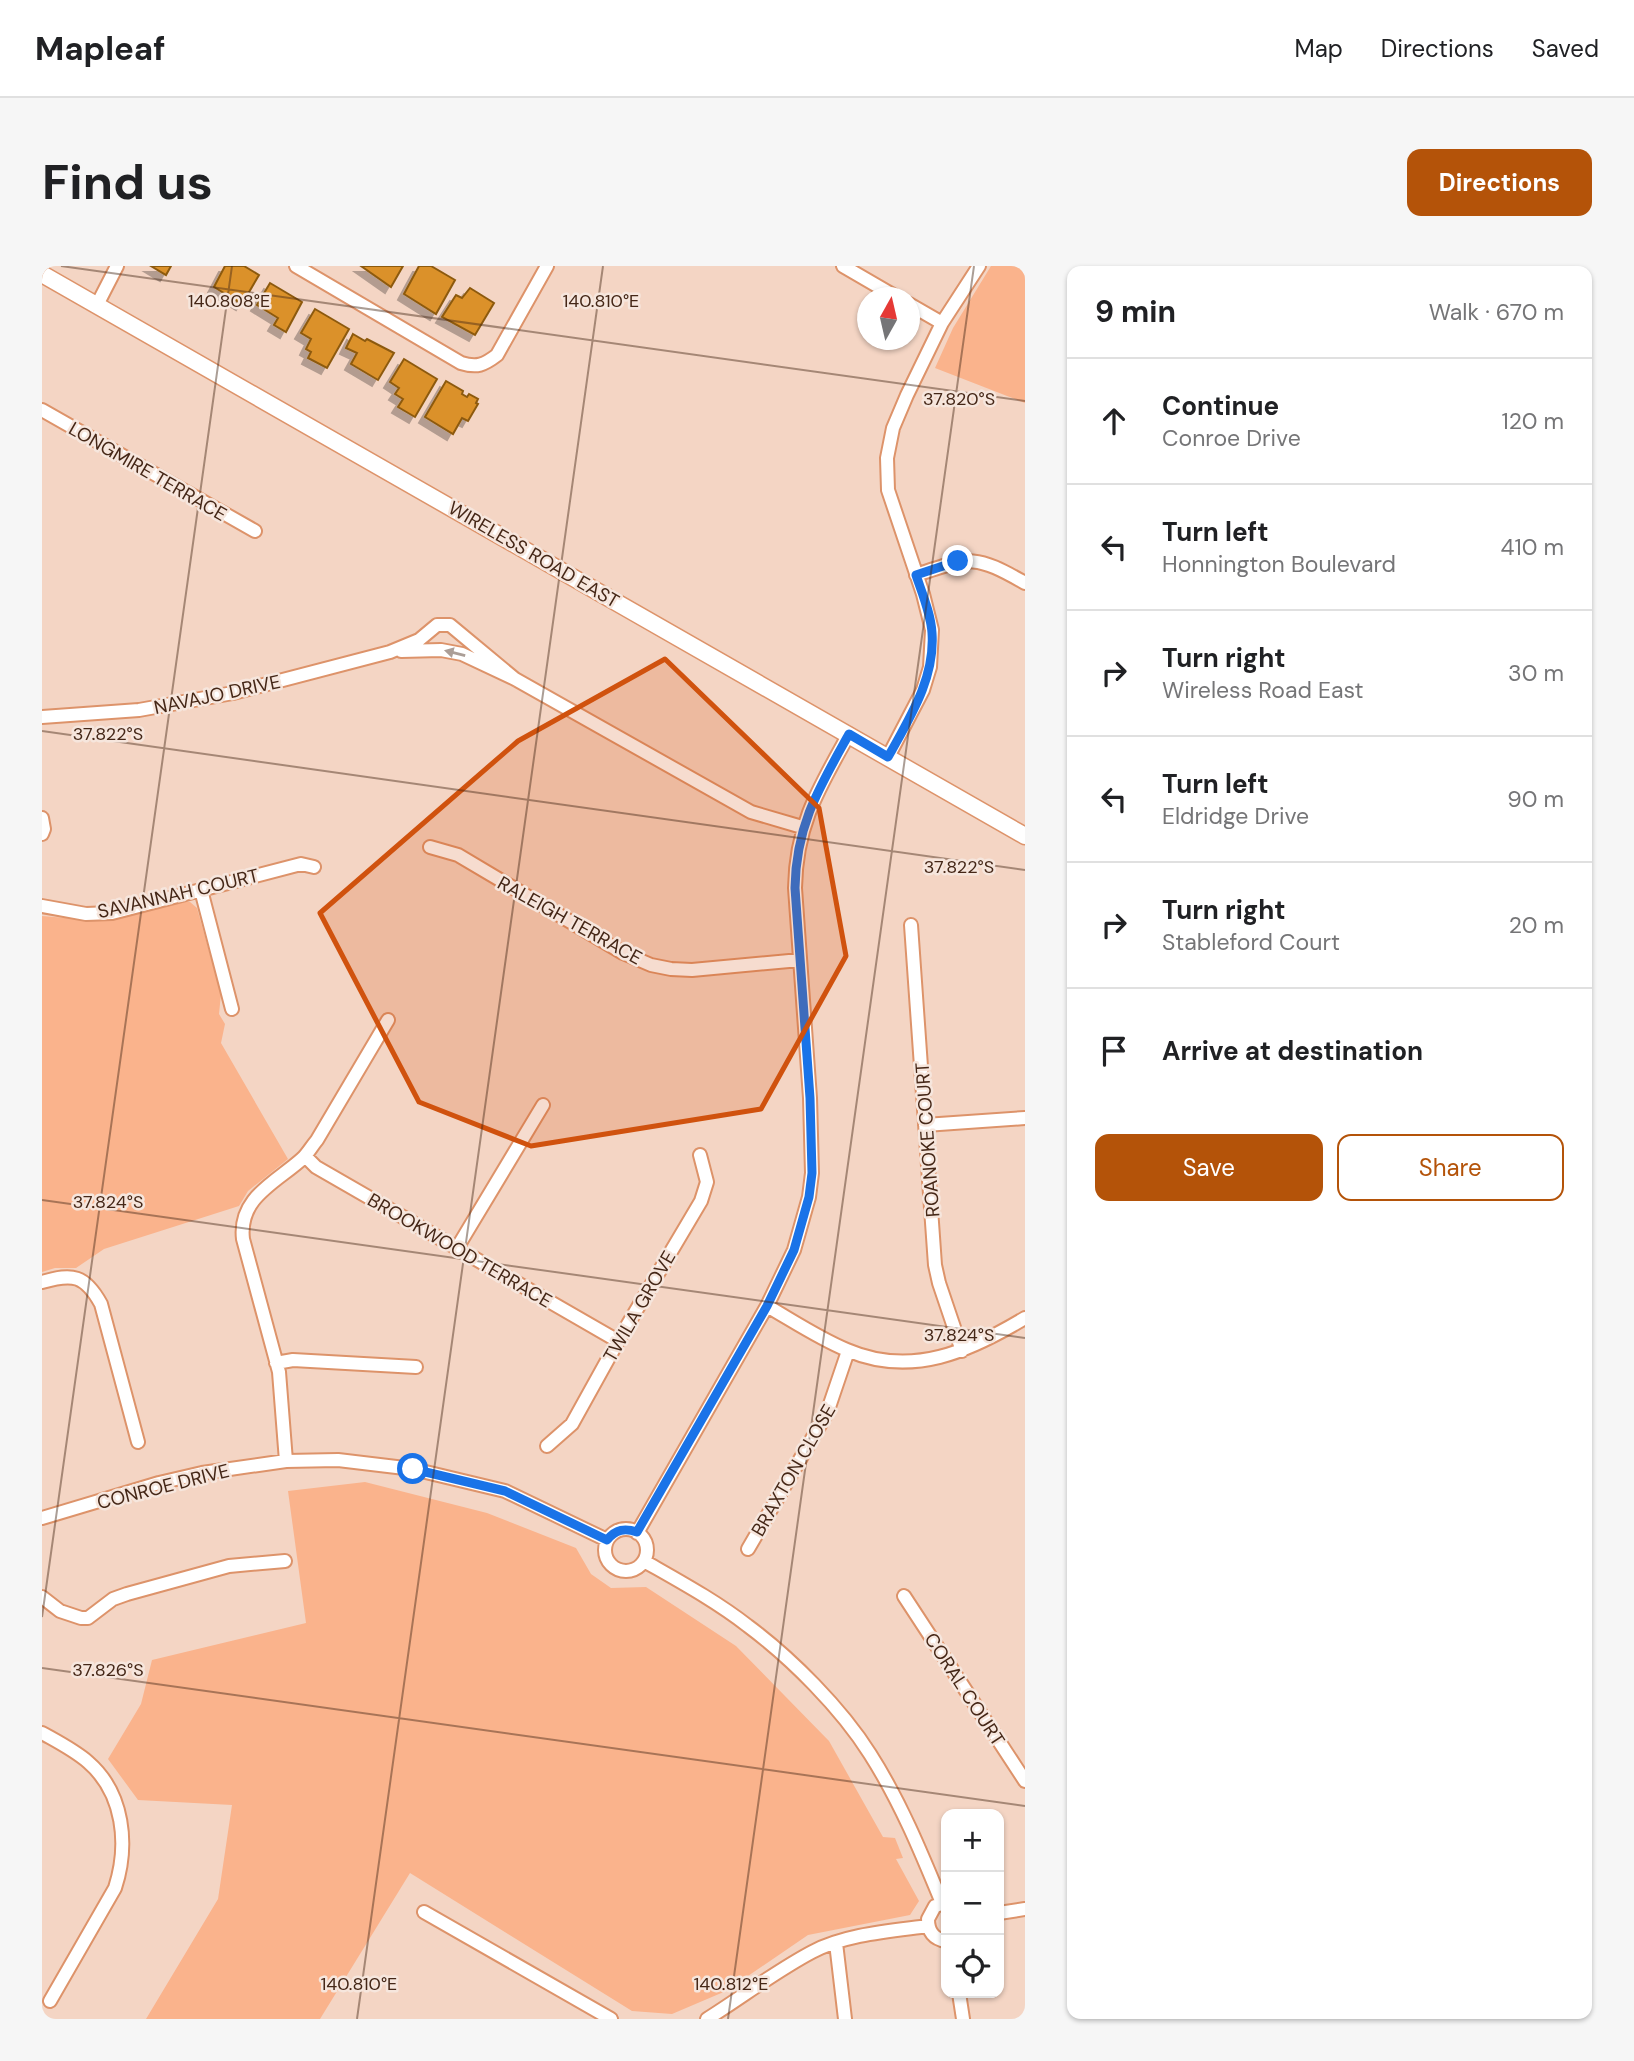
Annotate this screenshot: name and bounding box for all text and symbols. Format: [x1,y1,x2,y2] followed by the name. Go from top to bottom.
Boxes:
[35,27,165,70] text: Mapleaf
[1295,33,1343,64] text: Map
[1381,33,1494,64] text: Directions
[1532,33,1599,64] text: Saved
[1407,149,1592,216] button: Directions
[42,150,213,214] text: Find us
[857,287,920,350] north arrow
[188,289,270,313] text: 140.808°E
[563,289,639,313] text: 140.810°E
[1095,292,1176,331] text: 9 min
[1429,297,1564,327] text: Walk · 670 m
[923,387,995,411] text: 37.820°S
[1162,389,1279,423] text: Continue
[1095,402,1133,440] icon: ahead
[1501,406,1564,436] text: 120 m
[64,416,231,527] street label: LONGMIRE TERRACE
[1162,423,1301,453] text: Conroe Drive
[444,495,624,614] street label: WIRELESS ROAD EAST
[1162,515,1269,549] text: Turn left
[1095,528,1133,566] icon: left
[1501,532,1564,562] text: 410 m
[942,545,973,576] route end
[1162,549,1396,579] text: Honnington Boulevard
[1162,641,1286,675] text: Turn right
[444,647,466,658] one-way arrow
[1095,654,1133,692] icon: right
[1508,658,1564,688] text: 30 m
[151,669,283,720] street label: NAVAJO DRIVE
[1162,675,1364,705] text: Wireless Road East
[73,722,143,746] text: 37.822°S
[1162,767,1269,801] text: Turn left
[1095,780,1133,818] icon: left
[1507,784,1564,814] text: 90 m
[1162,801,1309,831] text: Eldridge Drive
[924,855,994,879] text: 37.822°S
[95,863,262,924] street label: SAVANNAH COURT
[493,870,647,971] street label: RALEIGH TERRACE
[1162,893,1286,927] text: Turn right
[1095,906,1133,944] icon: right
[1509,910,1564,940] text: 20 m
[1162,927,1340,957] text: Stableford Court
[1095,1032,1133,1070] icon: arrive
[1162,1034,1423,1068] text: Arrive at destination
[910,1061,945,1218] street label: ROANOKE COURT
[1095,1134,1323,1201] button: Save
[1337,1134,1564,1201] button: Share
[363,1187,556,1313] street label: BROOKWOOD TERRACE
[73,1190,143,1214] text: 37.824°S
[597,1246,681,1366] street label: TWILA GROVE
[924,1323,994,1347] text: 37.824°S
[745,1400,841,1541] street label: BRAXTON CLOSE
[397,1453,428,1484] route start
[94,1458,232,1515] street label: CONROE DRIVE
[919,1628,1011,1751] street label: CORAL COURT
[72,1658,144,1682] text: 37.826°S
[941,1809,1004,1998] map controls
[941,1809,1004,1872] button: +
[941,1872,1004,1935] button: −
[941,1935,1004,1998] button: locate
[321,1972,397,1996] text: 140.810°E
[694,1972,768,1996] text: 140.812°E

